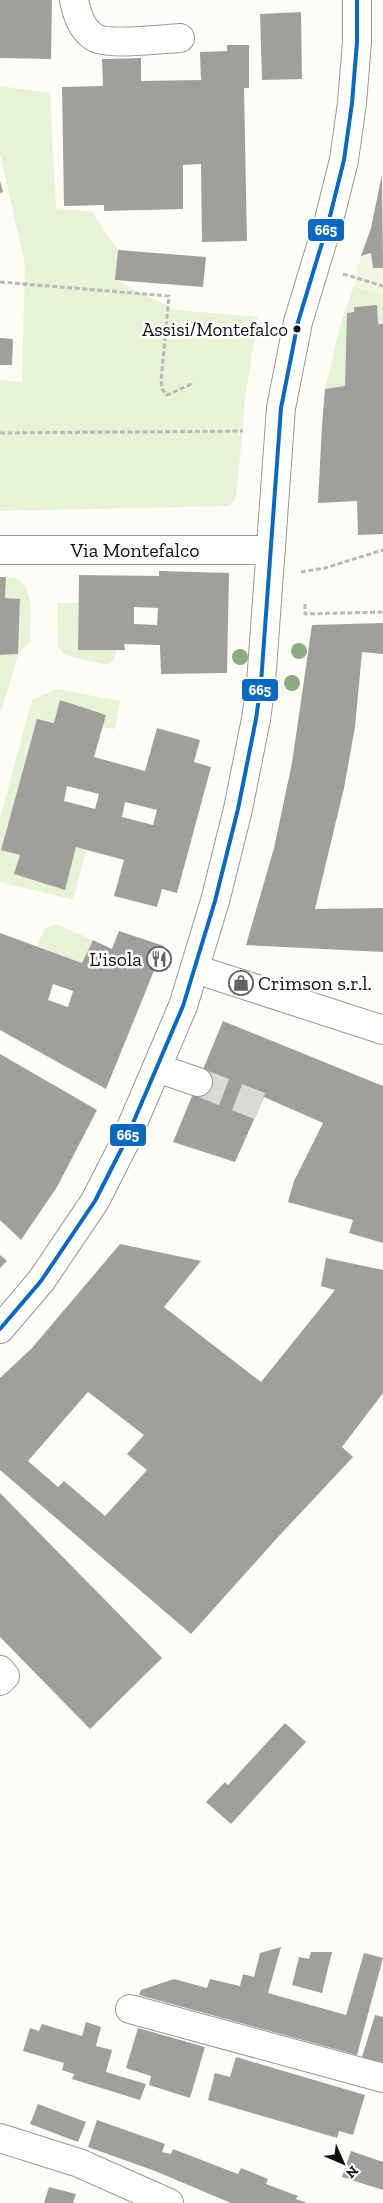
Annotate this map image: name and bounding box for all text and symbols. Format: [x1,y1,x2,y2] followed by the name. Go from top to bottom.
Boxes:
[307,218,345,242] line badge: 665
[315,222,337,239] text: 665
[142,318,288,341] place label: Assisi/Montefalco
[292,324,302,334] marker: Assisi/Montefalco
[69,538,200,562] street label: Via Montefalco
[241,678,279,702] line badge: 665
[249,682,271,699] text: 665
[146,946,172,972] restaurant icon: L'isola
[89,947,142,971] place label: L'isola
[228,970,254,996] shop icon: Crimson s.r.l.
[258,971,372,995] place label: Crimson s.r.l.
[109,1123,147,1147] line badge: 665
[117,1127,139,1144] text: 665
[318,2138,368,2188] north arrow
[342,2162,362,2182] text: N

